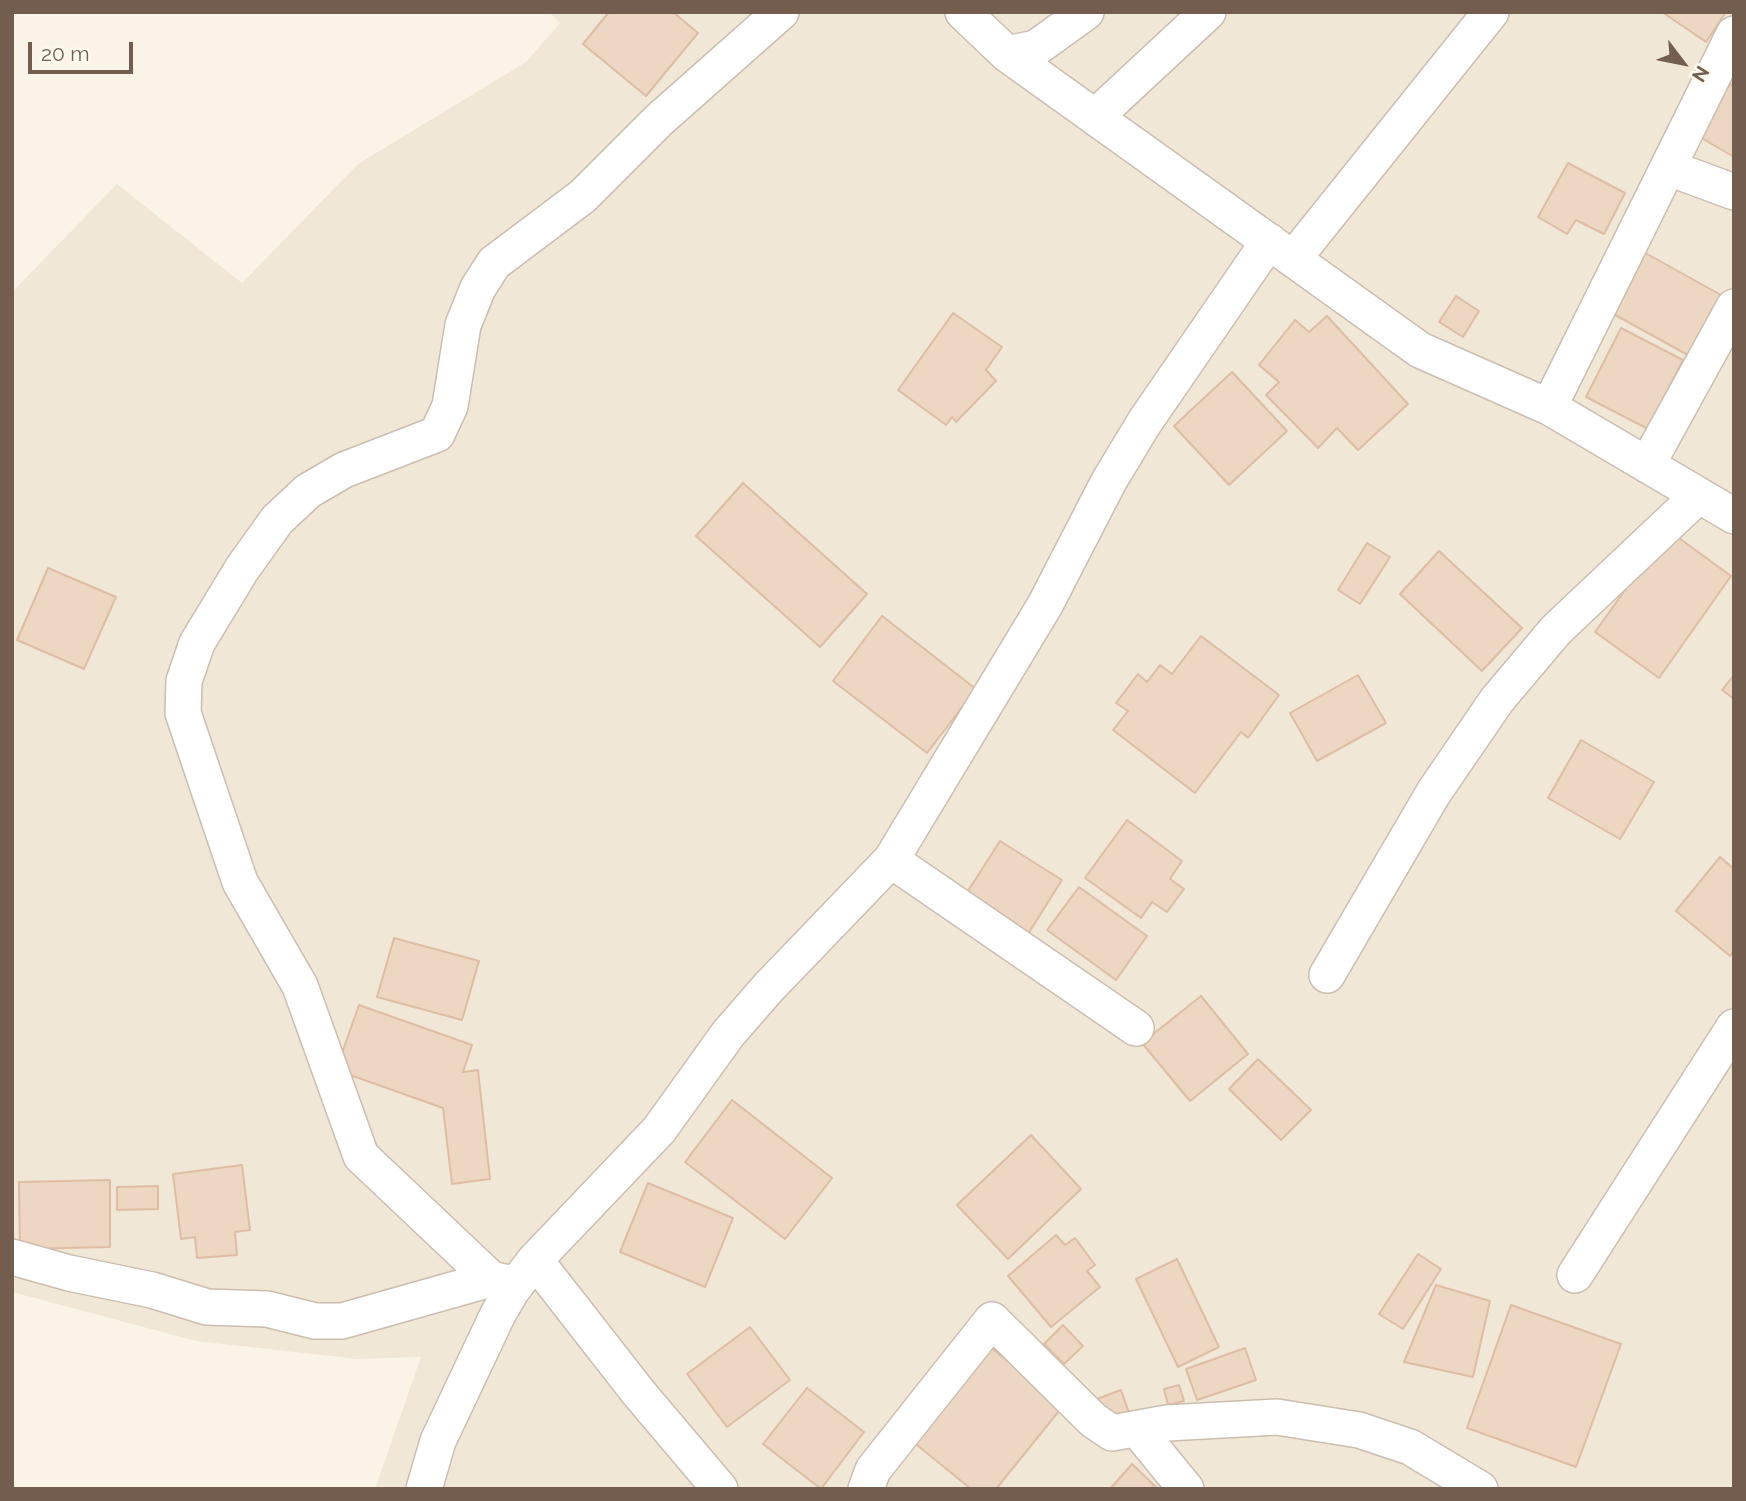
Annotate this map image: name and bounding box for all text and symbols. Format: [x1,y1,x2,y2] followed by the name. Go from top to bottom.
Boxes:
[32,28,136,72] scale bar
[1648,28,1718,98] north arrow
[41,41,89,66] text: 20 m
[1688,62,1714,86] text: N

